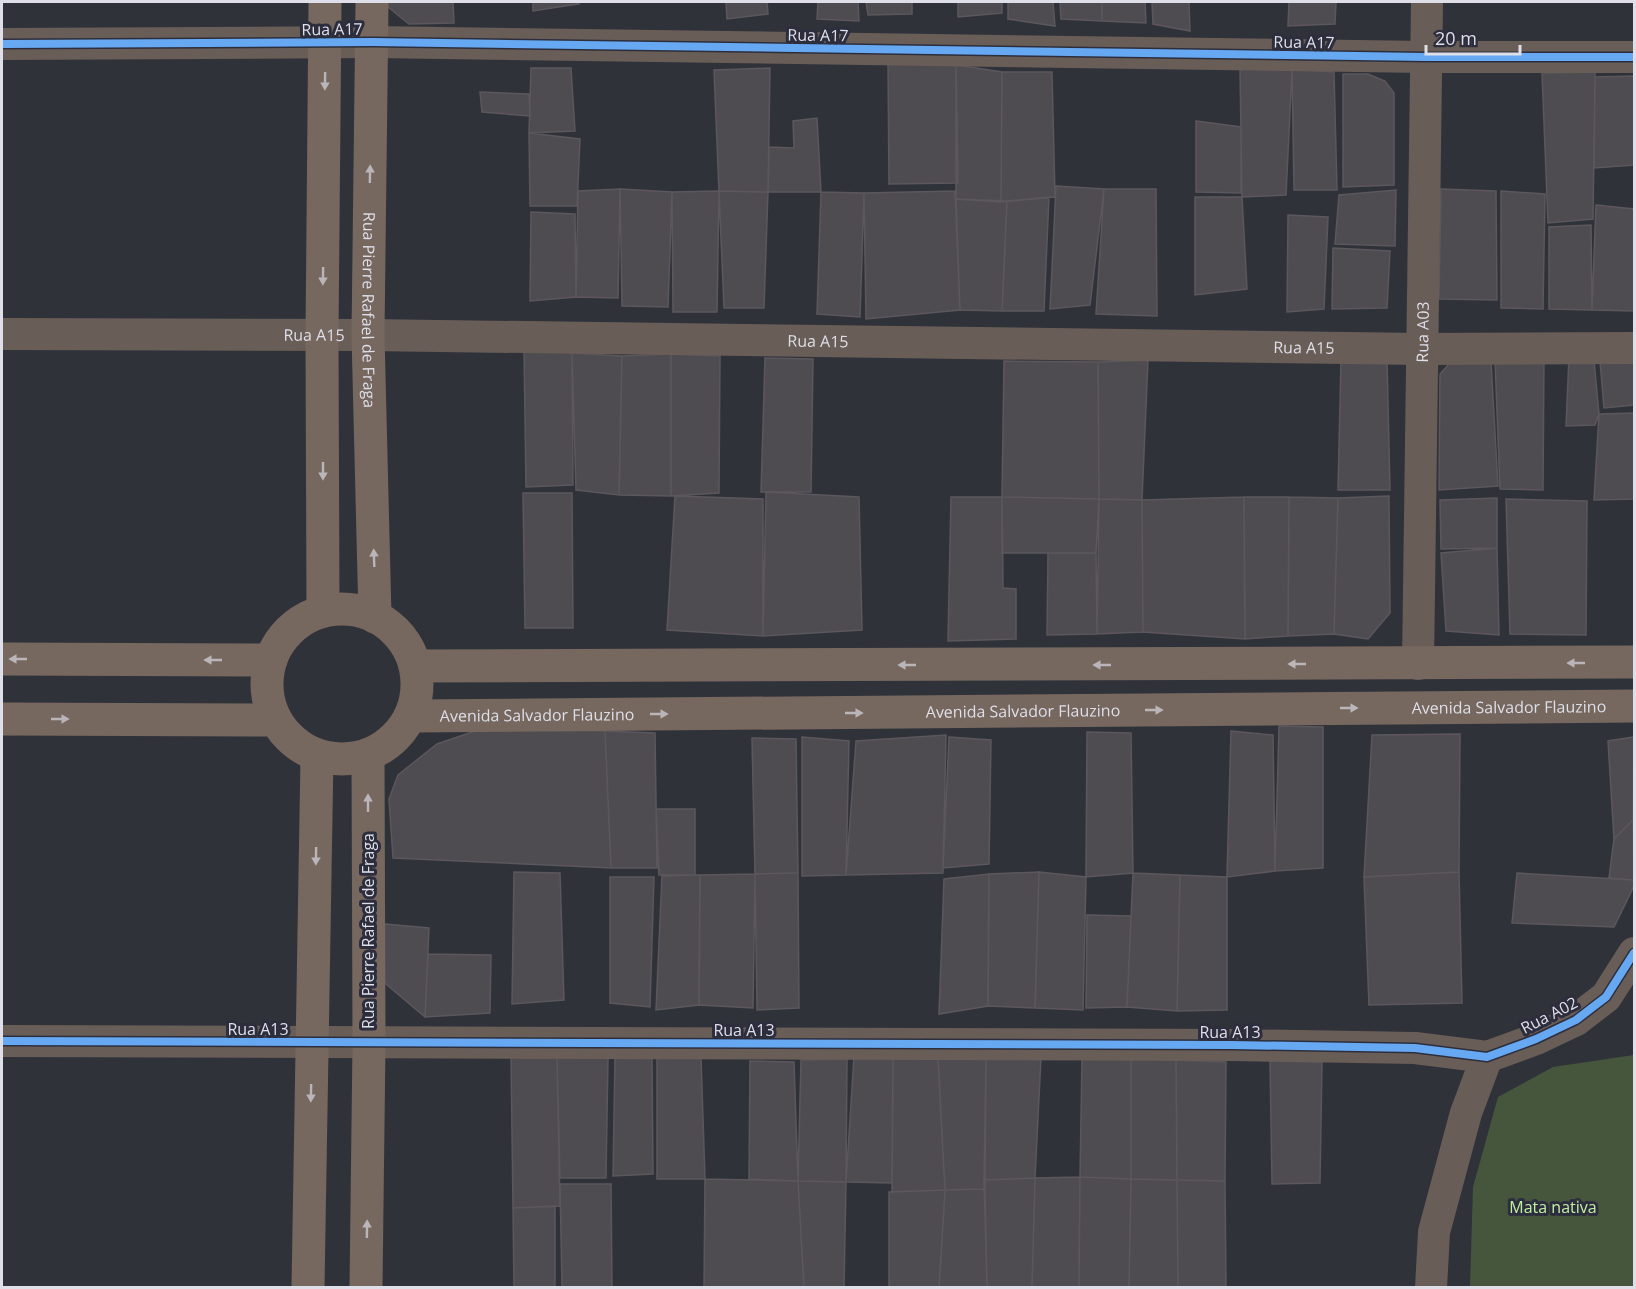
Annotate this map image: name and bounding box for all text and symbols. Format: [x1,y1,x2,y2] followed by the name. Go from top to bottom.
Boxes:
[301,17,363,41] street label: Rua A17
[1426,18,1520,56] scale bar
[787,23,849,47] street label: Rua A17
[1435,26,1477,50] text: 20 m
[1273,30,1335,54] street label: Rua A17
[320,71,330,90] one-way arrow
[366,165,375,184] one-way arrow
[357,212,381,408] street label: Rua Pierre Rafael de Fraga
[318,266,328,285] one-way arrow
[1411,301,1434,363] street label: Rua A03
[283,324,345,346] street label: Rua A15
[787,330,849,352] street label: Rua A15
[1273,336,1335,359] street label: Rua A15
[318,461,328,480] one-way arrow
[369,549,379,568] one-way arrow
[8,654,27,664] one-way arrow
[203,655,222,664] one-way arrow
[1567,658,1586,668] one-way arrow
[1288,659,1307,669] one-way arrow
[898,660,917,670] one-way arrow
[1093,660,1112,670] one-way arrow
[1412,695,1606,719] street label: Avenida Salvador Flauzino
[926,699,1120,723] street label: Avenida Salvador Flauzino
[440,703,634,727] street label: Avenida Salvador Flauzino
[1339,703,1358,713] one-way arrow
[1144,705,1163,715] one-way arrow
[844,708,863,717] one-way arrow
[649,709,668,719] one-way arrow
[50,714,69,724] one-way arrow
[363,794,373,813] one-way arrow
[357,833,379,1029] street label: Rua Pierre Rafael de Fraga
[311,847,320,866] one-way arrow
[1517,991,1581,1039] street label: Rua A02
[227,1018,289,1040] street label: Rua A13
[713,1019,775,1041] street label: Rua A13
[1199,1021,1261,1043] street label: Rua A13
[307,1084,316,1103] one-way arrow
[1509,1196,1597,1218] park label: Mata nativa
[362,1220,372,1239] one-way arrow

